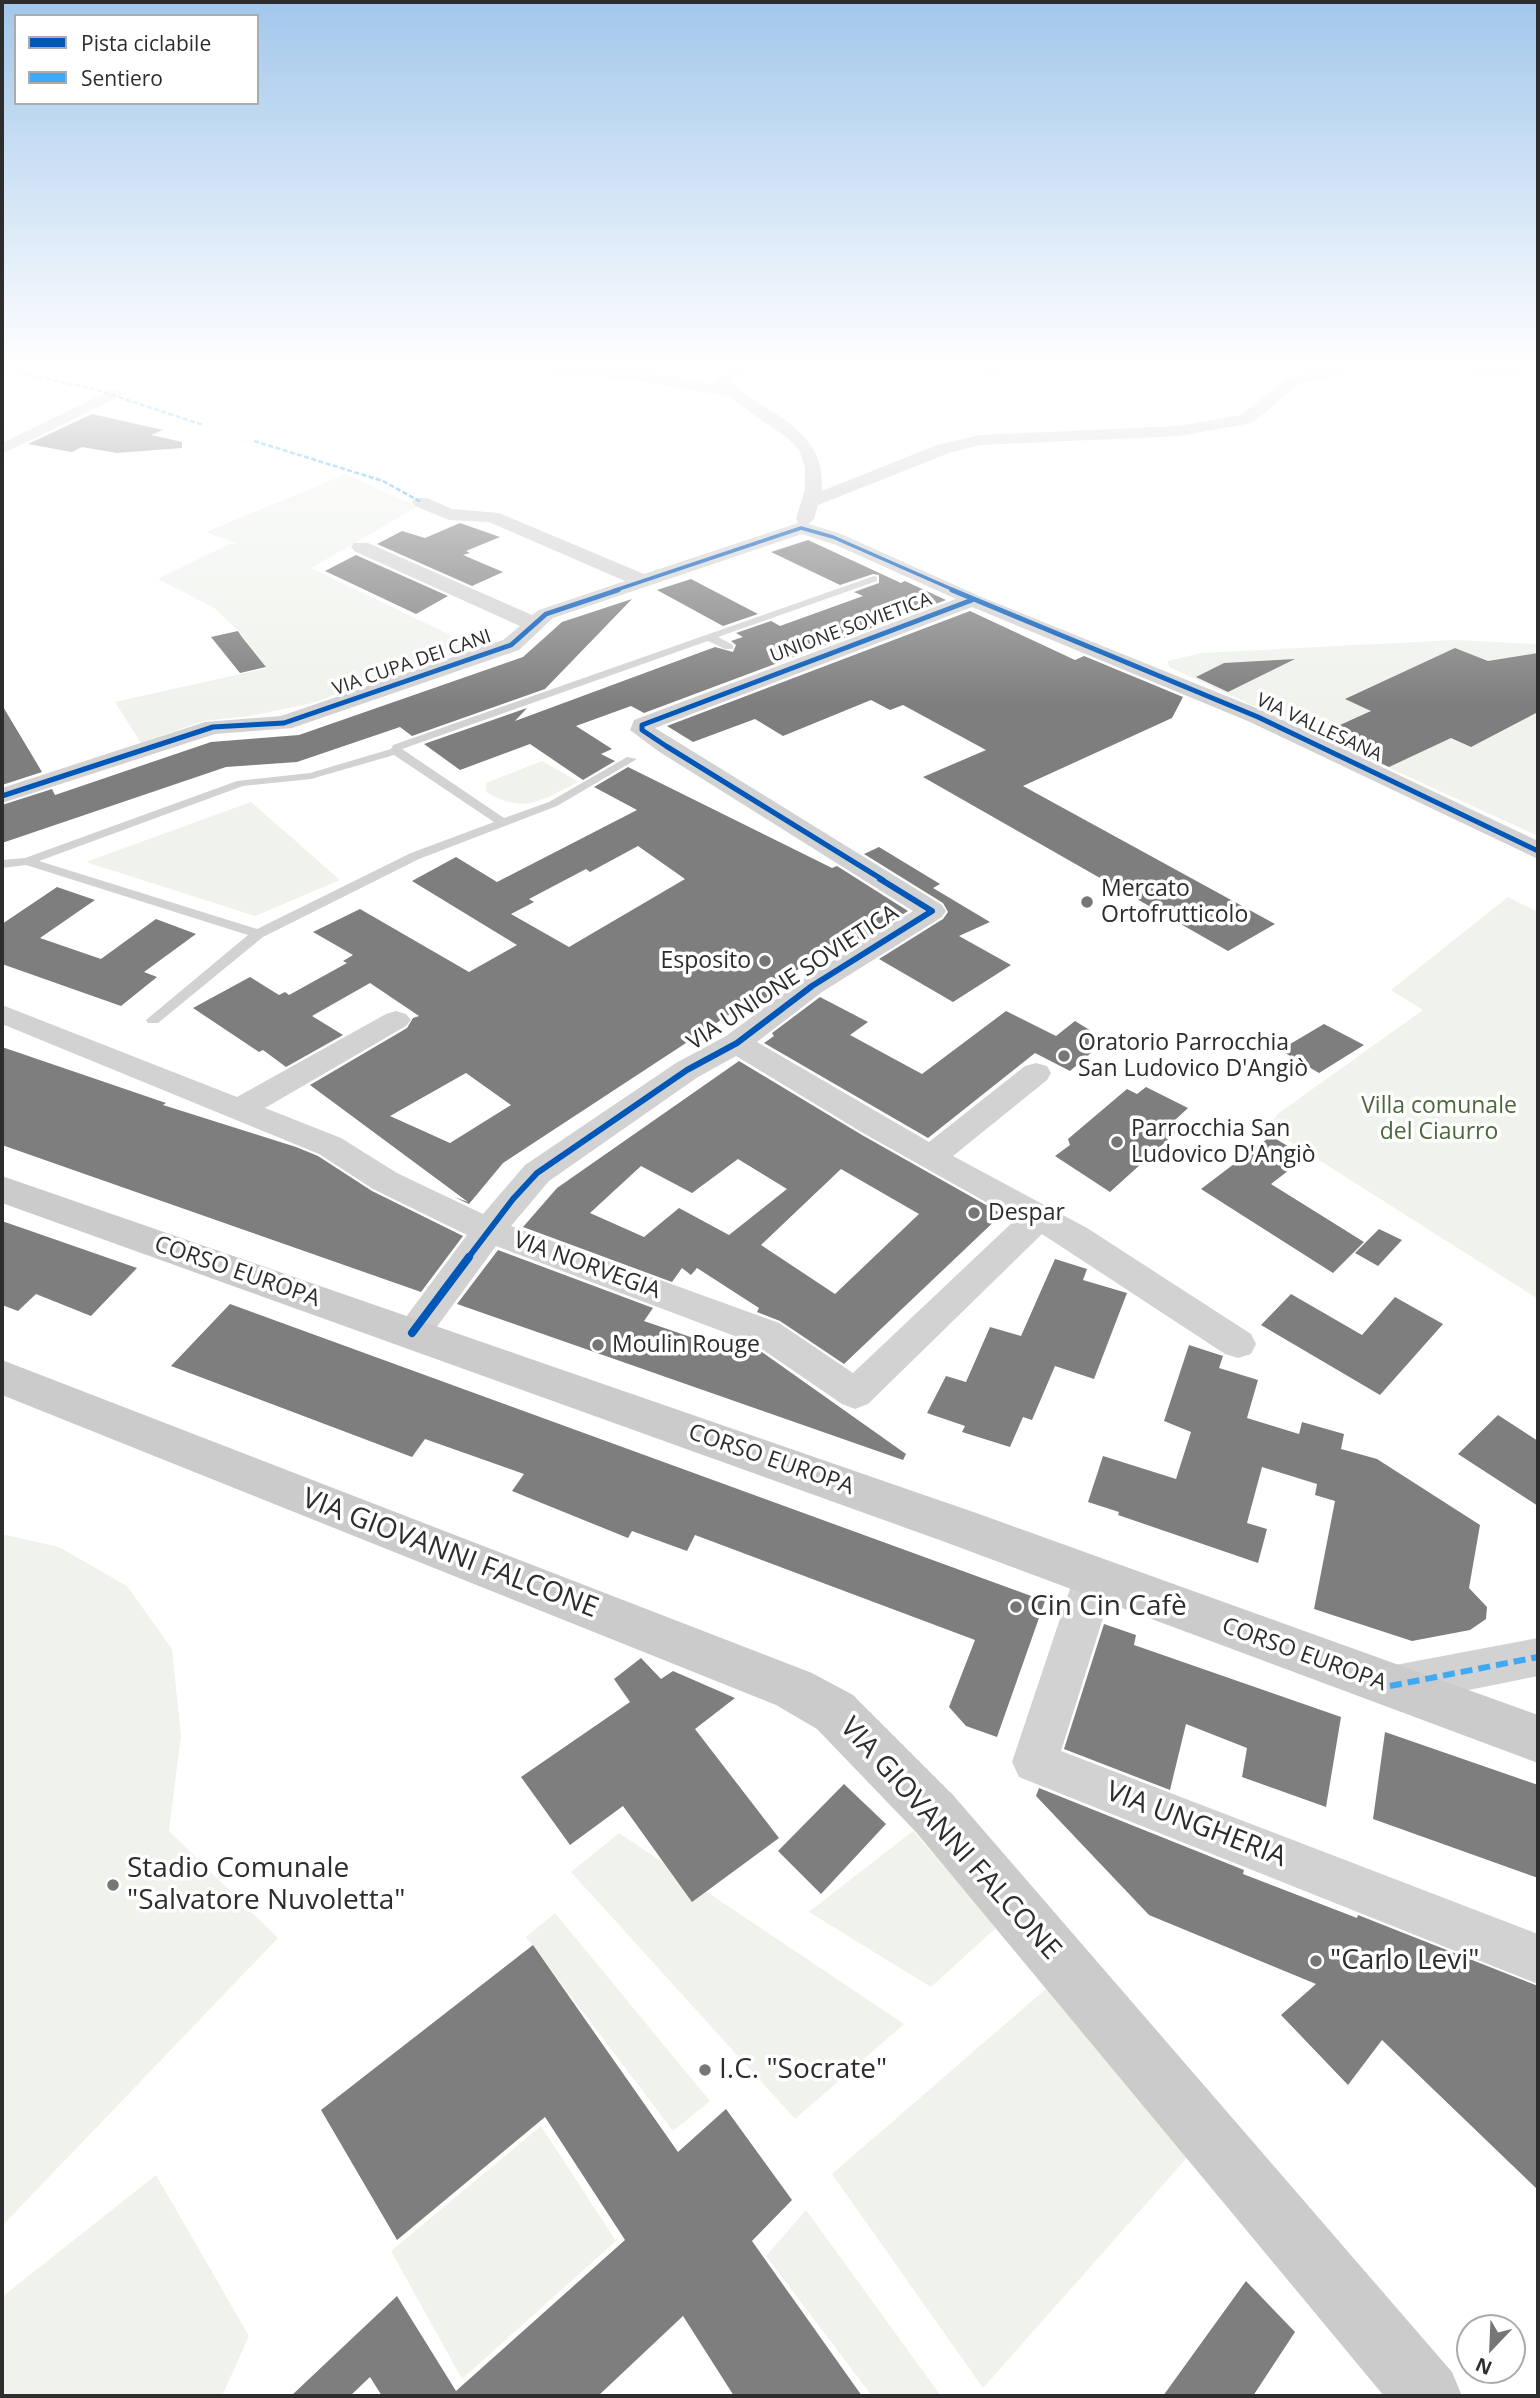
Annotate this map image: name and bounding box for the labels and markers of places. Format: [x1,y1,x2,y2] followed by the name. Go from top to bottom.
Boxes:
[1101,875,1248,929] place label: Mercato Ortofrutticolo
[1079,894,1095,910] marker: Mercato Ortofrutticolo
[661,947,751,975] place label: Esposito
[757,953,773,969] marker: Esposito
[1078,1029,1308,1083] place label: Oratorio Parrocchia San Ludovico D'Angiò
[1056,1048,1072,1064] marker: Oratorio Parrocchia San Ludovico D'Angiò
[1131,1115,1316,1169] place label: Parrocchia San Ludovico D'Angiò
[1109,1134,1125,1150] marker: Parrocchia San Ludovico D'Angiò
[988,1199,1065,1227] place label: Despar
[966,1205,982,1221] marker: Despar
[612,1331,760,1359] place label: Moulin Rouge
[590,1337,606,1353] marker: Moulin Rouge
[1030,1590,1187,1624] place label: Cin Cin Cafè
[1008,1599,1024,1615] marker: Cin Cin Cafè
[127,1852,405,1918] place label: Stadio Comunale "Salvatore Nuvoletta"
[105,1877,121,1893] marker: Stadio Comunale "Salvatore Nuvoletta"
[1330,1944,1480,1978] place label: "Carlo Levi"
[1308,1953,1324,1969] marker: "Carlo Levi"
[719,2053,887,2087] place label: I.C. "Socrate"
[697,2062,713,2078] marker: I.C. "Socrate"

